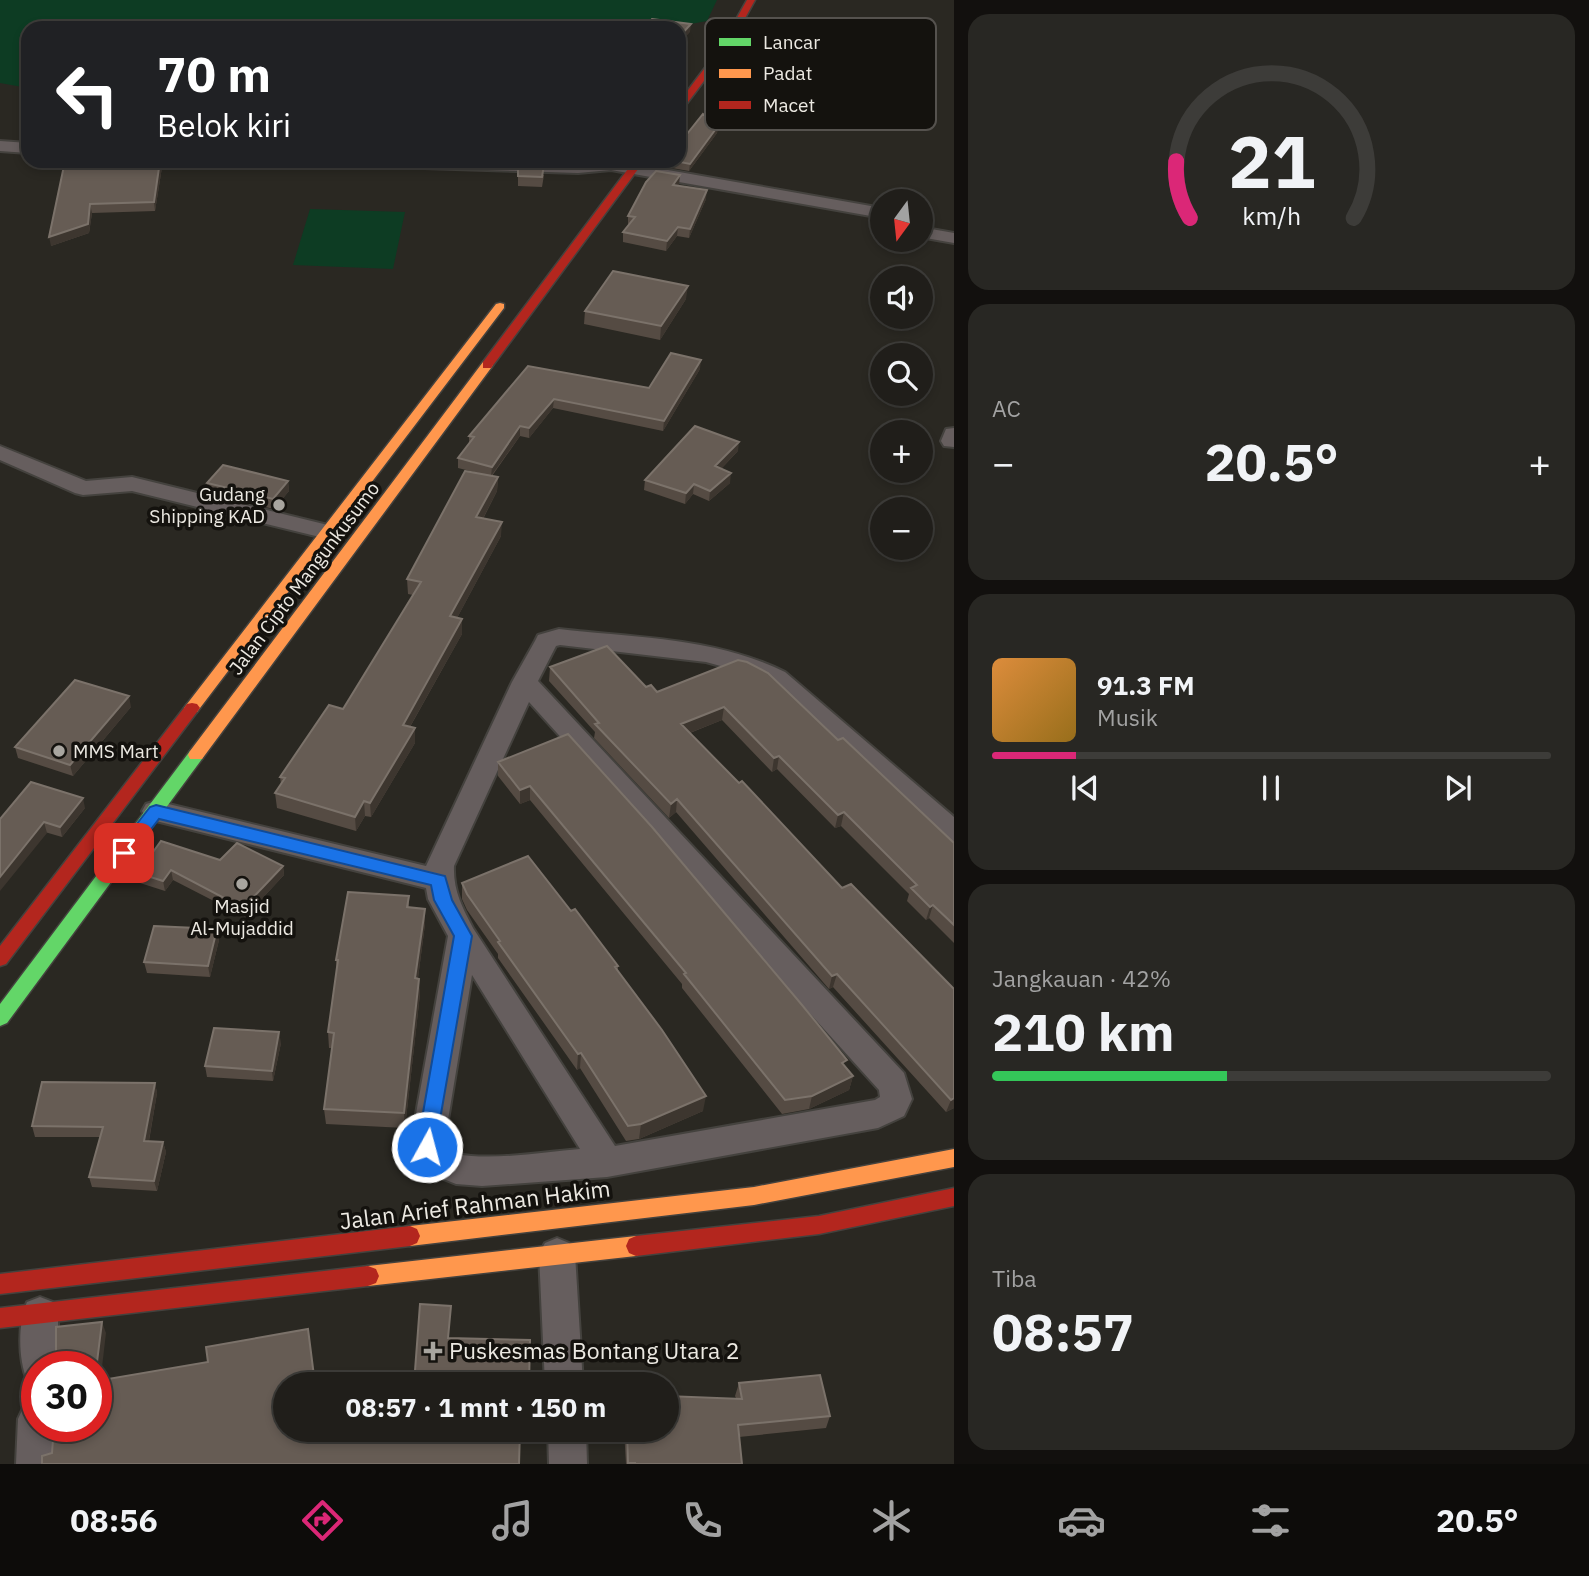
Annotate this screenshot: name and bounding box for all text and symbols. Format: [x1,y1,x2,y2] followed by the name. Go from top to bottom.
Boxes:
[705,18,936,130] legend
[763,30,820,54] text: Lancar
[157,42,271,105] text: 70 m
[42,49,133,140] icon: left
[763,61,812,85] text: Padat
[763,93,815,117] text: Macet
[157,104,291,146] text: Belok kiri
[1228,113,1315,208] text: 21
[870,189,933,252] north arrow
[870,189,933,560] map controls
[1242,199,1301,232] text: km/h
[870,266,933,329] button: sound
[870,343,933,406] button: search
[992,393,1021,423] text: AC
[870,420,933,483] button: +
[1204,428,1339,495] text: 20.5°
[992,438,1015,487] text: −
[1528,438,1551,487] text: +
[224,477,384,679] street label: Jalan Cipto Mangunkusumo
[149,482,265,528] place label: Gudang Shipping KAD
[271,497,287,513] marker: Gudang Shipping KAD
[870,497,933,560] button: −
[1097,668,1195,702] text: 91.3 FM
[1097,702,1158,732] text: Musik
[73,739,159,763] place label: MMS Mart
[51,743,67,759] marker: MMS Mart
[1066,769,1104,807] icon: previous
[1252,769,1290,807] icon: pause
[1439,769,1477,807] icon: next
[94,823,154,883] pin
[105,834,143,872] icon: arrive
[234,876,250,892] marker: Masjid Al-Mujaddid
[190,894,294,940] place label: Masjid Al-Mujaddid
[992,963,1171,993] text: Jangkauan · 42%
[992,998,1174,1065] text: 210 km
[390,1110,464,1184] position arrow
[338,1173,612,1236] street label: Jalan Arief Rahman Hakim
[992,1263,1037,1293] text: Tiba
[992,1298,1134,1365] text: 08:57
[449,1335,740,1365] place label: Puskesmas Bontang Utara 2
[423,1341,443,1361] marker: Puskesmas Bontang Utara 2
[21,1351,112,1442] speed limit sign: 30
[346,1390,606,1424] text: 08:57 · 1 mnt · 150 m
[298,1496,347,1545] icon: directions
[488,1496,537,1545] icon: music
[678,1496,727,1545] icon: phone
[867,1496,916,1545] icon: climate
[1057,1496,1106,1545] icon: car
[1246,1496,1295,1545] icon: filters
[70,1499,158,1541] text: 08:56
[1436,1499,1519,1541] text: 20.5°

